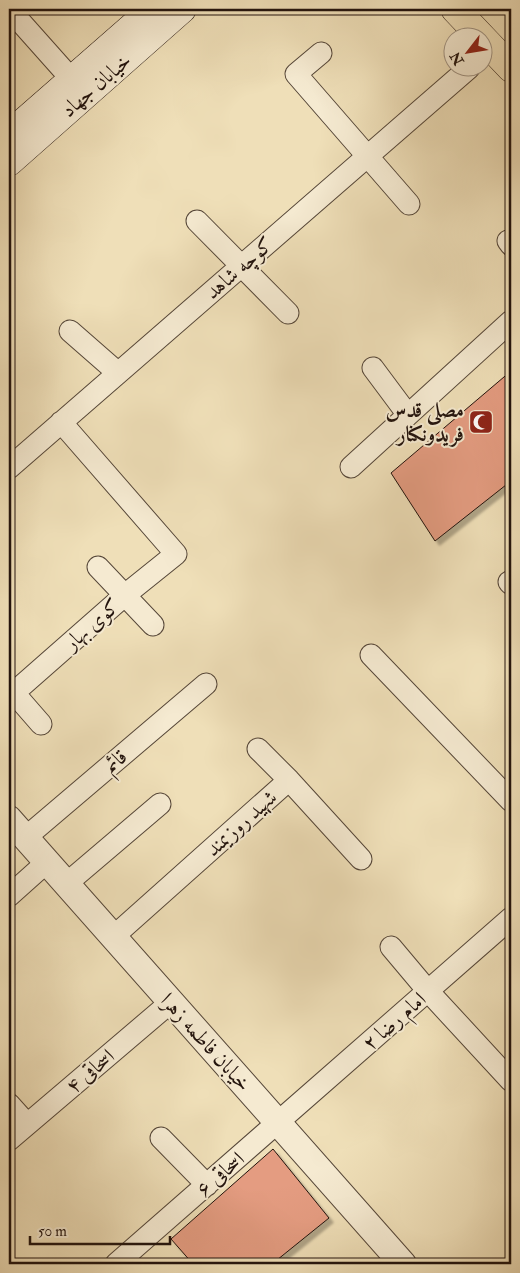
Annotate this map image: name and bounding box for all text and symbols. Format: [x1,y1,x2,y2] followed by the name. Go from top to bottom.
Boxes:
[442,28,492,78] north arrow
[55,47,137,123] street label: خیابان جهاد
[447,48,468,69] text: N
[199,231,279,306] street label: کوچه شاهد
[385,397,464,448] place label: مصلی قدس فریدونکنار
[468,409,494,435] mosque icon: مصلی قدس فریدونکنار
[57,593,126,657] street label: کوی بهار
[98,743,136,782] street label: قائم
[200,784,283,863] street label: شهید روزیمند
[357,986,434,1060] street label: امام رضا ۲
[154,987,257,1097] street label: خیابان فاطمه زهرا
[60,1043,120,1100] street label: اسحاقی ۴
[190,1146,250,1203] street label: اسحاقی ۶
[30,1213,170,1245] scale bar
[38,1222,67,1241] text: 50 m

